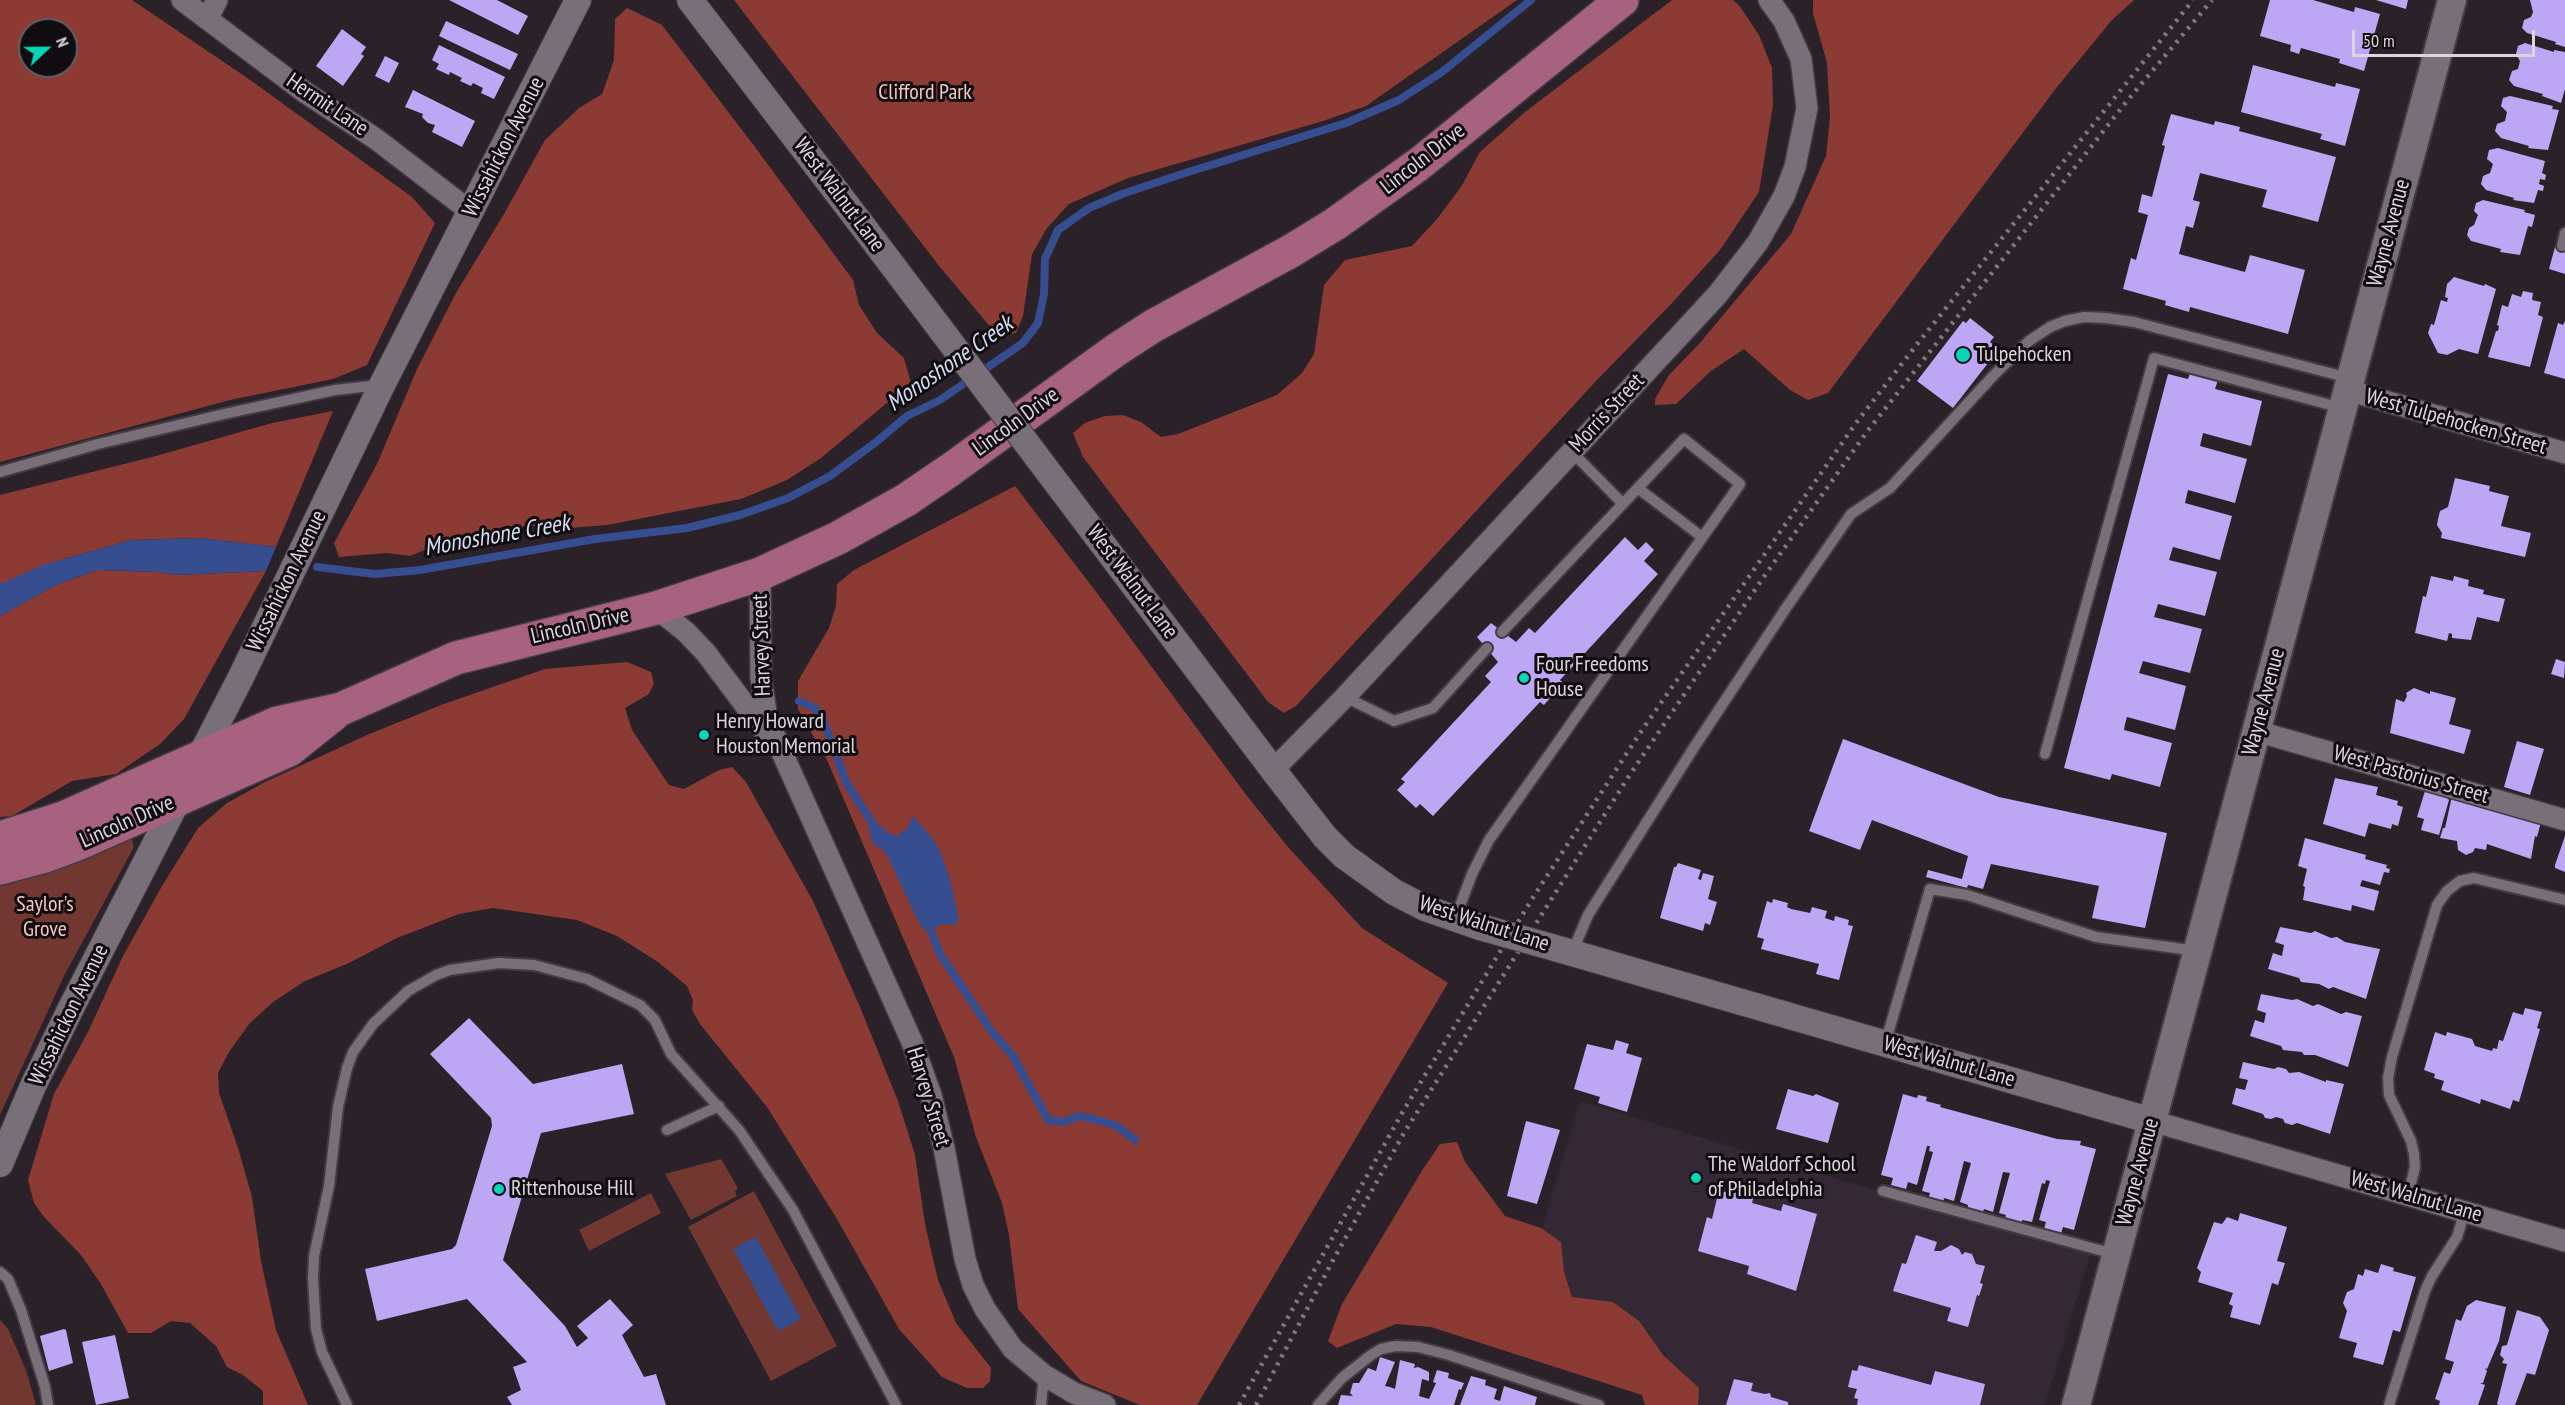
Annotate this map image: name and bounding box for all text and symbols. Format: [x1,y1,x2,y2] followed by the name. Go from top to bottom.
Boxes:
[18,18,78,78] north arrow
[2355,18,2538,56] scale bar
[2363,29,2395,52] text: 50 m
[52,34,74,50] text: N
[281,68,373,142] street label: Hermit Lane
[457,73,551,221] street label: Wissahickon Avenue
[878,80,972,106] park label: Clifford Park
[1375,118,1471,200] street label: Lincoln Drive
[788,133,890,257] street label: West Walnut Lane
[2362,176,2416,290] street label: Wayne Avenue
[881,310,1019,418] water label: Monoshone Creek
[1976,342,2071,368] place label: Tulpehocken
[1954,346,1972,364] marker: Tulpehocken
[1564,368,1650,458] street label: Morris Street
[968,382,1064,462] street label: Lincoln Drive
[2363,384,2549,460] street label: West Tulpehocken Street
[242,506,332,656] street label: Wissahickon Avenue
[422,509,572,563] water label: Monoshone Creek
[1081,520,1183,644] street label: West Walnut Lane
[747,593,777,697] street label: Harvey Street
[528,602,632,650] street label: Lincoln Drive
[2237,645,2291,759] street label: Wayne Avenue
[1536,652,1649,704] place label: Four Freedoms House
[1517,671,1531,685] marker: Four Freedoms House
[716,709,856,760] place label: Henry Howard Houston Memorial
[697,728,711,742] marker: Henry Howard Houston Memorial
[2330,740,2492,810] street label: West Pastorius Street
[76,790,178,854] street label: Lincoln Drive
[1415,891,1553,957] street label: West Walnut Lane
[16,892,74,944] park label: Saylor's Grove
[24,940,114,1090] street label: Wissahickon Avenue
[1880,1031,2018,1093] street label: West Walnut Lane
[900,1044,956,1150] street label: Harvey Street
[2111,1115,2165,1229] street label: Wayne Avenue
[1708,1152,1856,1204] place label: The Waldorf School of Philadelphia
[2347,1166,2485,1228] street label: West Walnut Lane
[1689,1171,1703,1185] marker: The Waldorf School of Philadelphia
[511,1176,634,1202] place label: Rittenhouse Hill
[492,1182,506,1196] marker: Rittenhouse Hill

